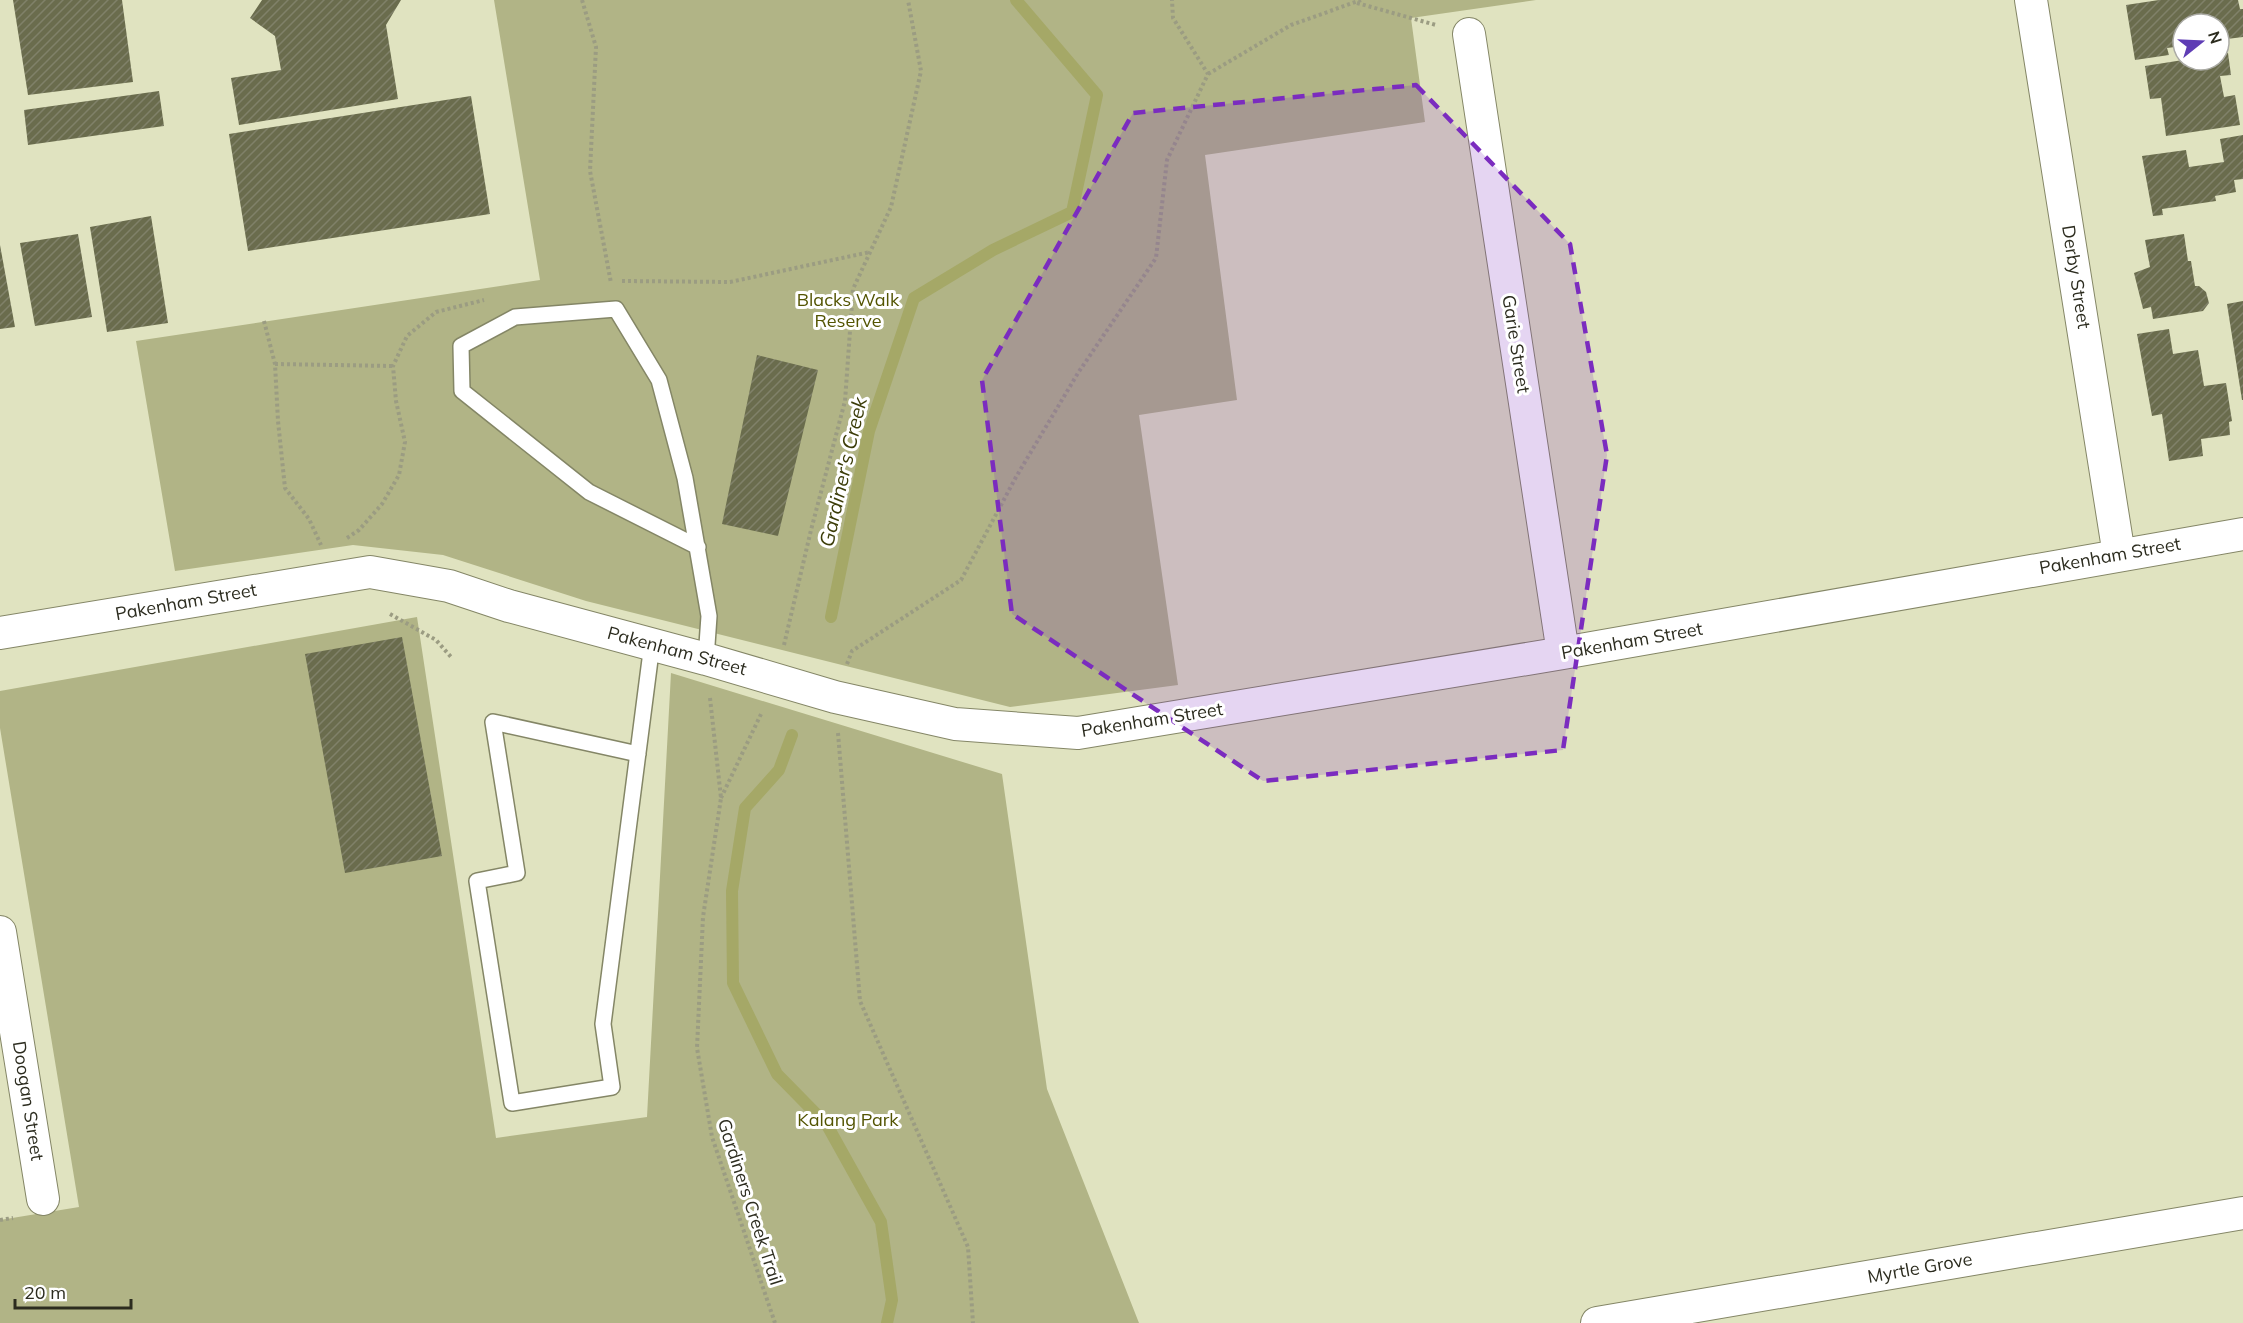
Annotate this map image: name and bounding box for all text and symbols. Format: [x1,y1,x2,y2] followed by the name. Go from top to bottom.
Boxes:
[2171,12,2231,72] north arrow
[2204,29,2227,46] text: N
[2057,224,2096,330] street label: Derby Street
[797,288,900,332] park label: Blacks Walk Reserve
[1497,293,1536,395] street label: Garie Street
[813,394,872,549] water label: Gardiner's Creek
[2037,532,2182,579] street label: Pakenham Street
[113,578,258,625] street label: Pakenham Street
[1559,617,1704,664] street label: Pakenham Street
[605,621,749,680] street label: Pakenham Street
[1079,697,1224,742] street label: Pakenham Street
[8,1040,49,1162] street label: Doogan Street
[797,1108,899,1131] park label: Kalang Park
[713,1116,788,1288] street label: Gardiners Creek Trail
[1866,1247,1974,1288] street label: Myrtle Grove
[15,1272,130,1310] scale bar
[24,1281,66,1304] text: 20 m

